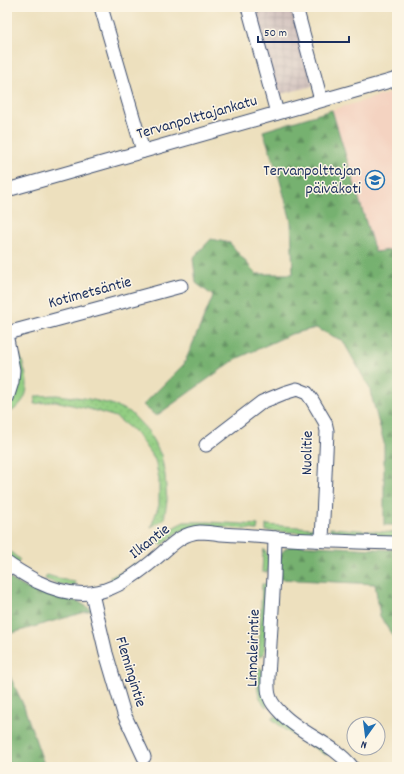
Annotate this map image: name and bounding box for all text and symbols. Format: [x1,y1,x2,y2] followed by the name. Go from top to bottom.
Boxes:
[258,18,349,44] scale bar
[264,25,287,42] text: 50 m
[134,90,260,146] street label: Tervanpolttajankatu
[263,160,361,201] place label: Tervanpolttajan päiväkoti
[364,169,386,191] school or university icon: Tervanpolttajan päiväkoti
[46,271,134,315] street label: Kotimetsäntie
[296,431,320,475] street label: Nuolitie
[125,519,175,565] street label: Ilkantie
[241,609,267,687] street label: Linnaleirintie
[108,634,152,710] street label: Flemingintie
[346,716,386,756] north arrow
[359,735,369,752] text: N

